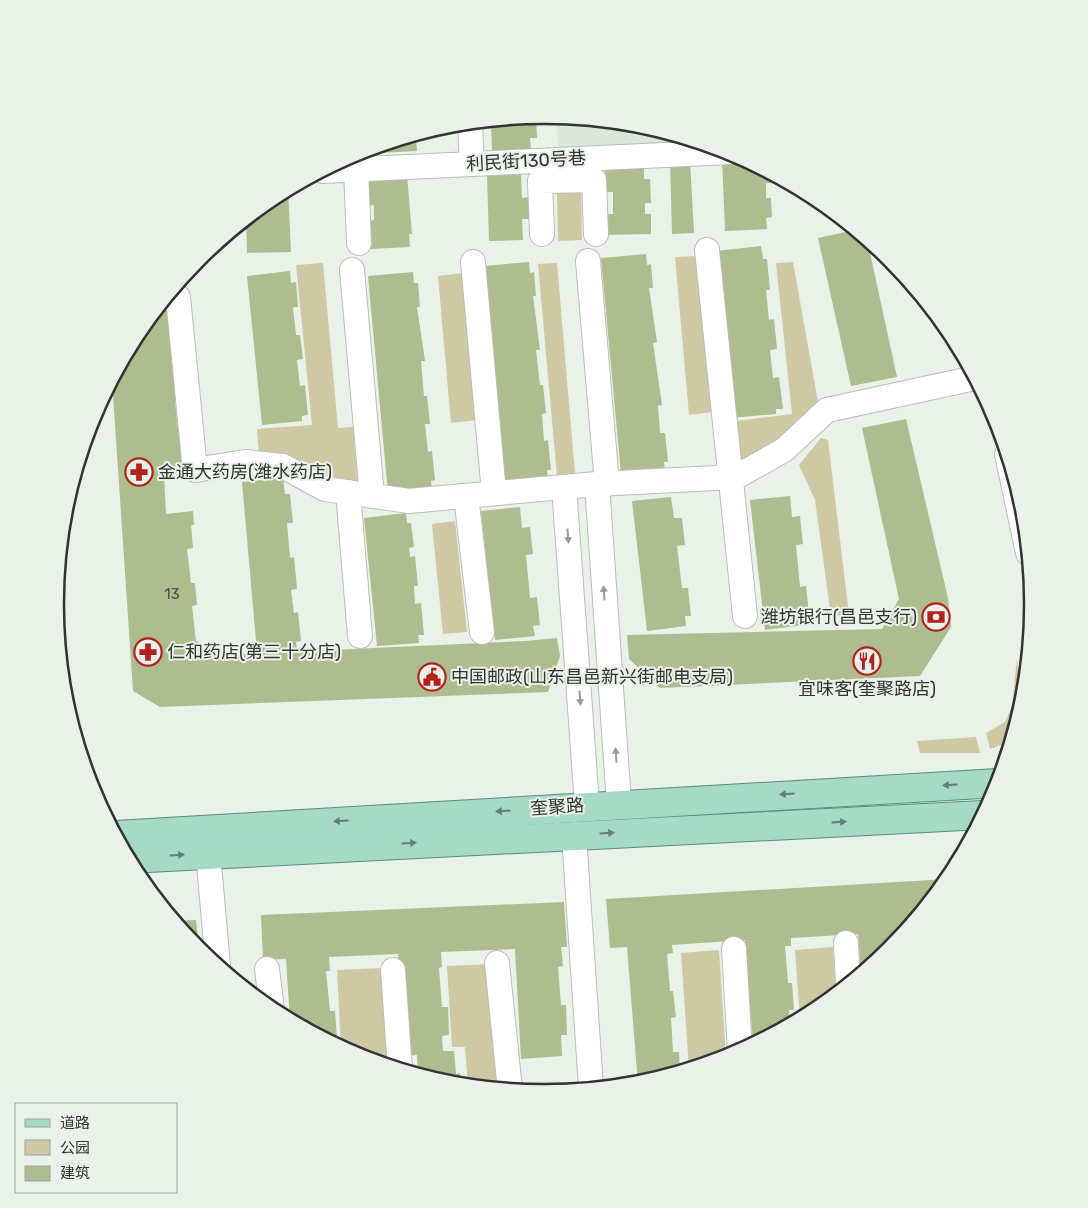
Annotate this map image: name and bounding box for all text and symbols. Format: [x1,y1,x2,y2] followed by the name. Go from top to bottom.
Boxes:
[466,147,586,175] street label: 利民街130号巷
[124,457,154,487] pharmacy icon: 金通大药房(潍水药店)
[158,461,332,483] place label: 金通大药房(潍水药店)
[564,528,572,544] one-way arrow
[164,585,180,603] house number: 13
[600,585,608,601] one-way arrow
[921,602,951,632] bank icon: 潍坊银行(昌邑支行)
[761,606,917,628] place label: 潍坊银行(昌邑支行)
[133,637,163,667] pharmacy icon: 仁和药店(第三十分店)
[167,641,341,663] place label: 仁和药店(第三十分店)
[852,646,882,676] restaurant icon: 宜味客(奎聚路店)
[417,662,447,692] public building icon: 中国邮政(山东昌邑新兴街邮电支局)
[451,666,733,688] place label: 中国邮政(山东昌邑新兴街邮电支局)
[798,678,936,700] place label: 宜味客(奎聚路店)
[576,690,584,706] one-way arrow
[611,747,619,763] one-way arrow
[941,782,957,790] one-way arrow
[779,791,795,799] one-way arrow
[529,794,585,820] street label: 奎聚路
[495,807,511,815] one-way arrow
[831,817,847,825] one-way arrow
[332,818,348,826] one-way arrow
[599,829,615,837] one-way arrow
[402,839,418,847] one-way arrow
[169,851,185,859] one-way arrow
[15,1103,178,1193] legend
[60,1114,90,1132] text: 道路
[60,1139,90,1157] text: 公园
[60,1164,90,1182] text: 建筑

